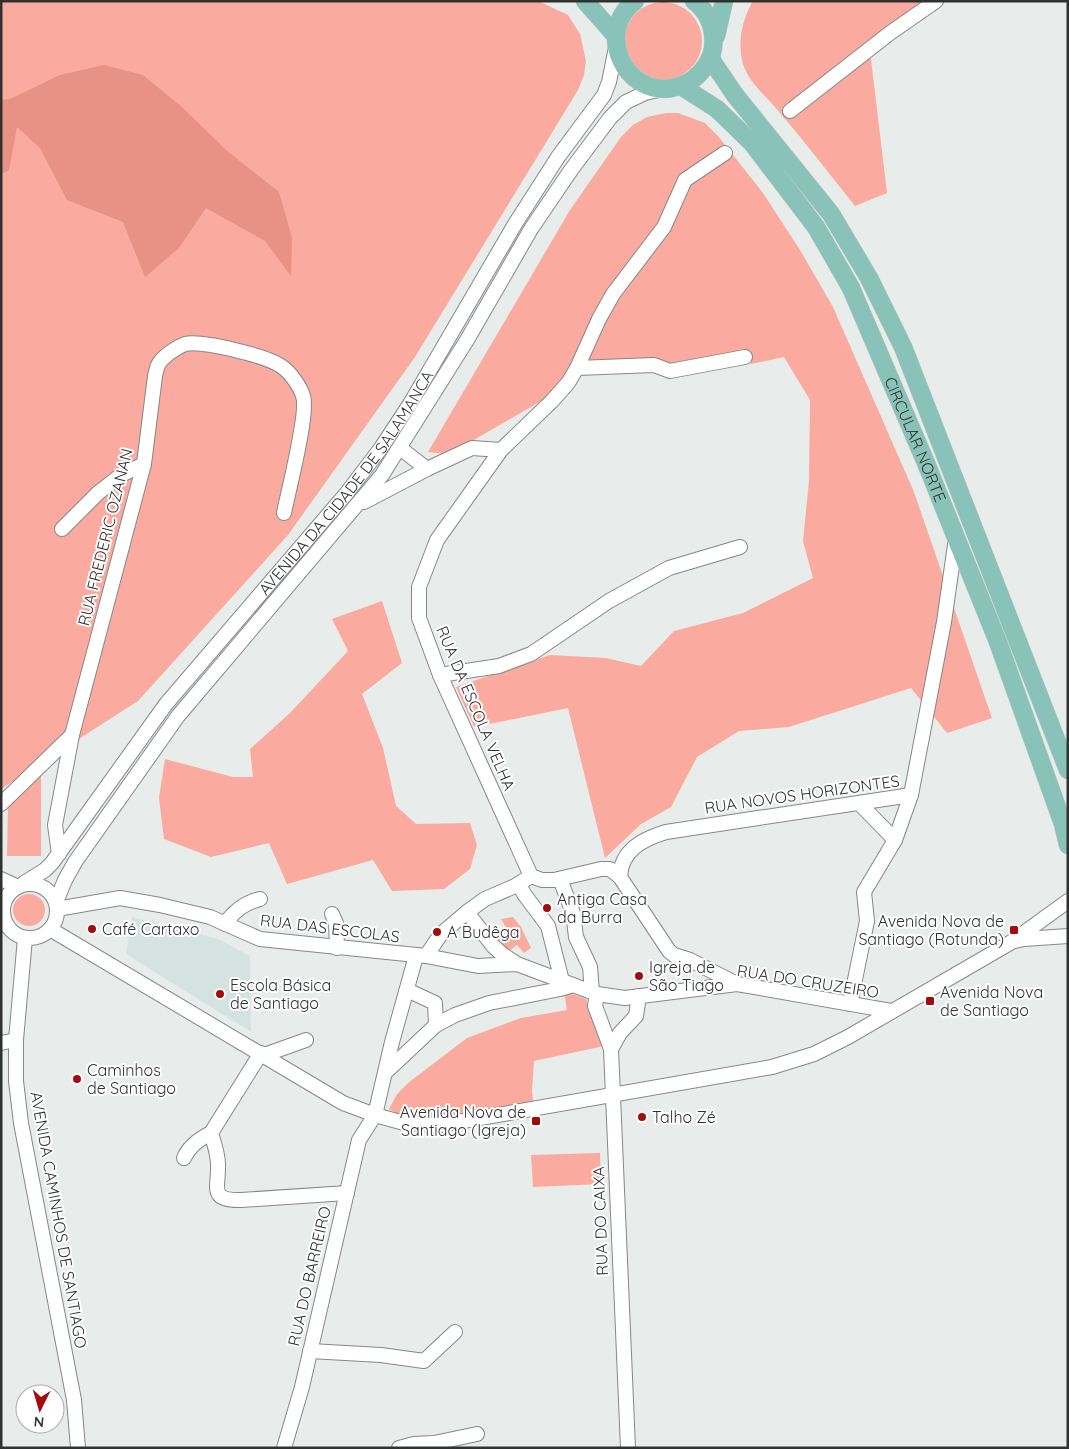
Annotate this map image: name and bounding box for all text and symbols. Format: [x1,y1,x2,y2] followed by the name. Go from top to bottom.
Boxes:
[254,367,437,599] street label: AVENIDA DA CIDADE DE SALAMANCA
[880,374,951,505] street label: CIRCULAR NORTE
[73,446,137,628] street label: RUA FREDERIC OZANAN
[432,623,520,793] street label: RUA DA ESCOLA VELHA
[703,770,901,818] street label: RUA NOVOS HORIZONTES
[557,889,647,927] place label: Antiga Casa da Burra
[541,902,553,914] marker: Antiga Casa da Burra
[259,910,401,946] street label: RUA DAS ESCOLAS
[858,911,1004,949] place label: Avenida Nova de Santiago (Rotunda)
[102,919,199,939] place label: Café Cartaxo
[447,922,520,942] place label: A Budêga
[86,923,98,935] marker: Café Cartaxo
[1008,924,1020,936] marker: Avenida Nova de Santiago (Rotunda)
[431,926,443,938] marker: A Budêga
[649,957,724,995] place label: Igreja de São Tiago
[736,960,880,1002] street label: RUA DO CRUZEIRO
[633,970,645,982] marker: Igreja de São Tiago
[230,975,331,1013] place label: Escola Básica de Santiago
[940,982,1043,1020] place label: Avenida Nova de Santiago
[214,988,226,1000] marker: Escola Básica de Santiago
[924,995,936,1007] marker: Avenida Nova de Santiago
[87,1060,176,1098] place label: Caminhos de Santiago
[71,1073,83,1085] marker: Caminhos de Santiago
[27,1090,91,1350] street label: AVENIDA CAMINHOS DE SANTIAGO
[400,1102,526,1140] place label: Avenida Nova de Santiago (Igreja)
[652,1107,716,1127] place label: Talho Zé
[636,1111,648,1123] marker: Talho Zé
[530,1115,542,1127] marker: Avenida Nova de Santiago (Igreja)
[588,1166,612,1276] street label: RUA DO CAIXA
[283,1204,335,1348] street label: RUA DO BARREIRO
[15,1384,65,1434] north arrow
[33,1413,45,1431] text: N

